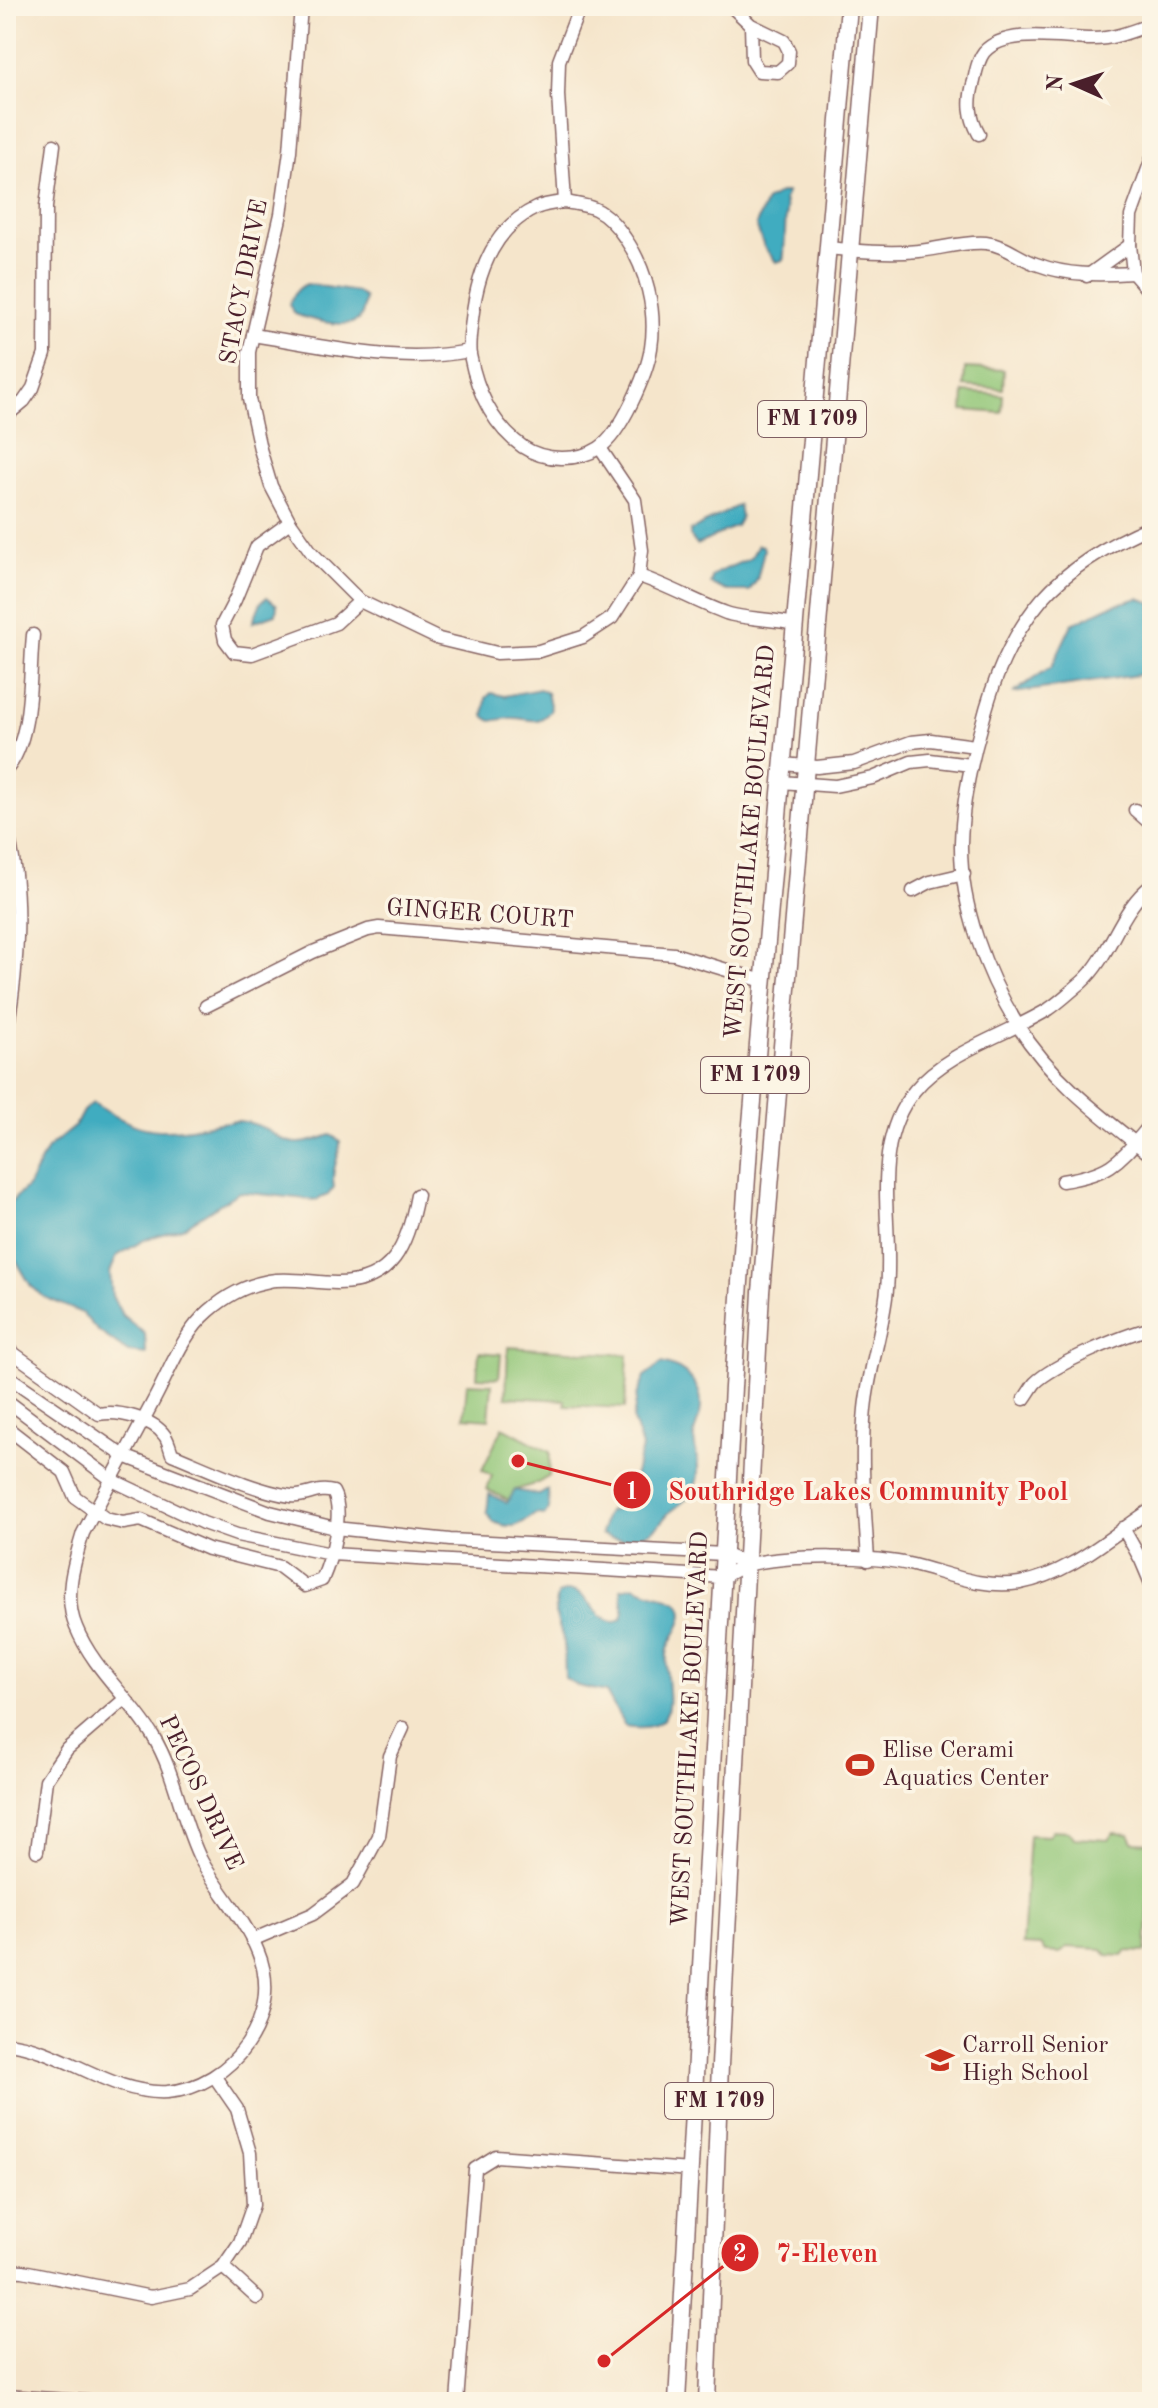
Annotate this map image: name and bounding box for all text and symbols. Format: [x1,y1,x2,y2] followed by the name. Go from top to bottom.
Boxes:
[1034,44,1114,124] north arrow
[1045,74,1067,92] text: N
[217,197,273,367] street label: STACY DRIVE
[758,401,866,437] road number: FM 1709
[722,644,780,1040] street label: WEST SOUTHLAKE BOULEVARD
[385,896,575,934] street label: GINGER COURT
[701,1057,809,1093] road number: FM 1709
[612,1465,1084,1515] callout: Southridge Lakes Community Pool
[668,1480,1068,1506] text: Southridge Lakes Community Pool
[625,1481,639,1505] text: 1
[669,1531,713,1927] street label: WEST SOUTHLAKE BOULEVARD
[154,1712,246,1874] street label: PECOS DRIVE
[882,1739,1049,1791] place label: Elise Cerami Aquatics Center
[845,1750,875,1780] sports icon: Elise Cerami Aquatics Center
[962,2034,1108,2086] place label: Carroll Senior High School
[925,2045,955,2075] school or university icon: Carroll Senior High School
[665,2083,773,2119] road number: FM 1709
[720,2228,894,2278] callout: 7-Eleven
[776,2242,878,2268] text: 7-Eleven
[733,2243,747,2267] text: 2

